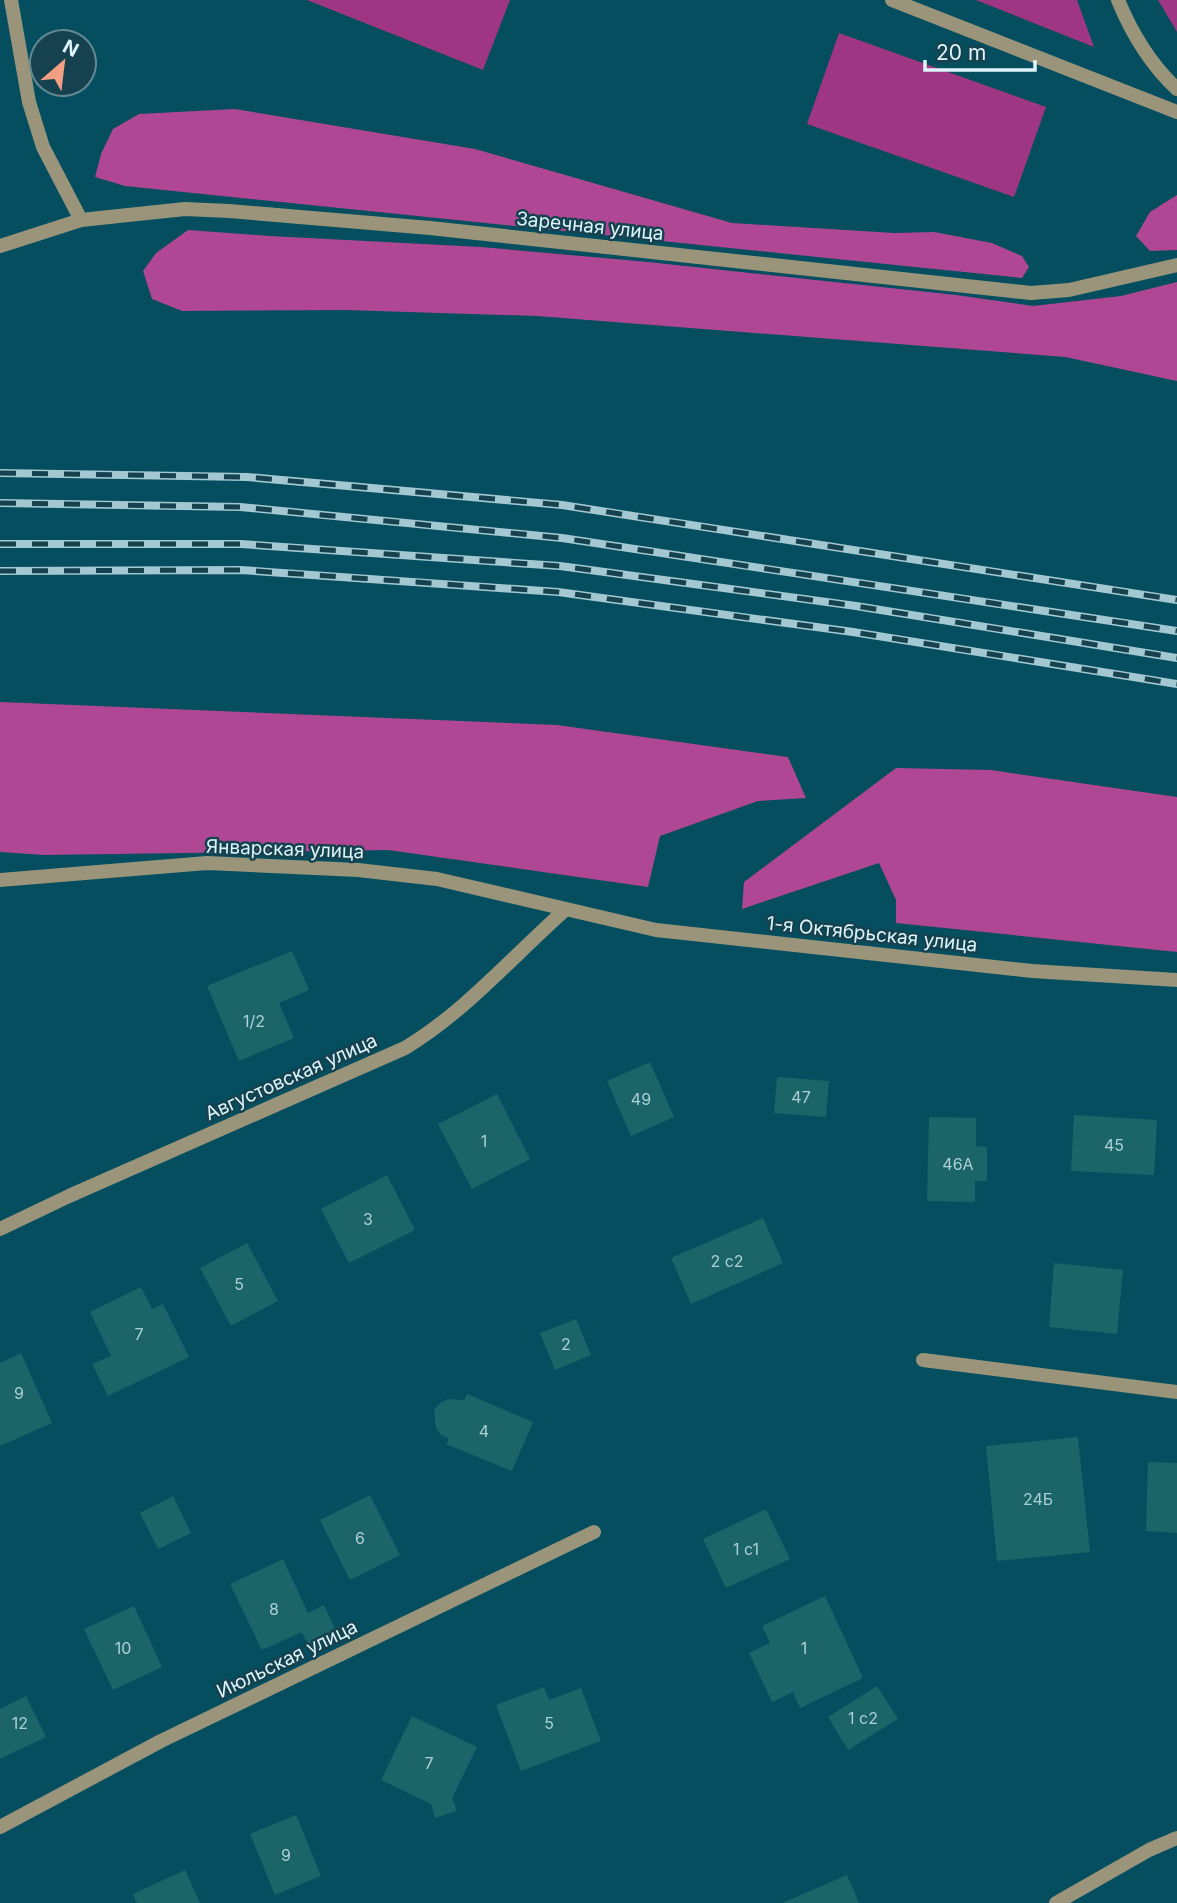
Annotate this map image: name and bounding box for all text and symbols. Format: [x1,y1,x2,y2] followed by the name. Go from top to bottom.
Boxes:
[28,28,98,98] north arrow
[925,28,1035,72] scale bar
[59,35,83,62] text: N
[936,40,986,65] text: 20 m
[515,207,665,245] street label: Заречная улица
[206,835,364,863] street label: Январская улица
[766,911,978,957] street label: 1-я Октябрьская улица
[243,1011,265,1031] house number: 1/2
[201,1029,381,1125] street label: Августовская улица
[791,1087,811,1107] house number: 47
[631,1089,651,1109] house number: 49
[481,1131,487,1151] house number: 1
[1104,1135,1124,1155] house number: 45
[942,1154,974,1174] house number: 46А
[363,1209,373,1229] house number: 3
[710,1251,744,1271] house number: 2 с2
[234,1274,244,1294] house number: 5
[134,1324,144,1344] house number: 7
[561,1334,571,1354] house number: 2
[14,1383,24,1403] house number: 9
[479,1421,489,1441] house number: 4
[1023,1489,1053,1509] house number: 24Б
[355,1528,365,1548] house number: 6
[733,1539,759,1559] house number: 1 с1
[269,1599,279,1619] house number: 8
[213,1615,361,1703] street label: Июльская улица
[115,1638,131,1658] house number: 10
[801,1638,807,1658] house number: 1
[848,1708,878,1728] house number: 1 с2
[12,1713,28,1733] house number: 12
[544,1713,554,1733] house number: 5
[424,1753,434,1773] house number: 7
[281,1845,291,1865] house number: 9

